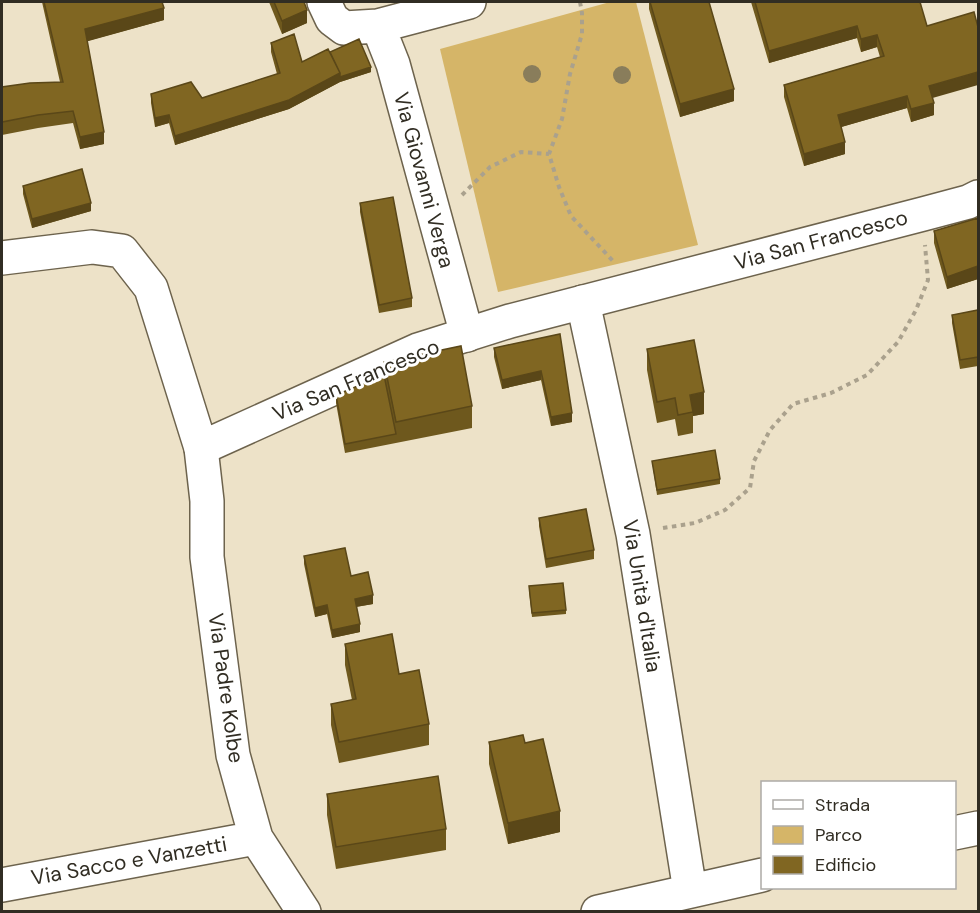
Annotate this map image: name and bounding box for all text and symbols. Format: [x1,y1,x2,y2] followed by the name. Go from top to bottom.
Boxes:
[387,89,461,271] street label: Via Giovanni Verga
[731,203,911,277] street label: Via San Francesco
[268,332,444,428] street label: Via San Francesco
[616,518,668,674] street label: Via Unità d'Italia
[202,611,250,765] street label: Via Padre Kolbe
[761,781,956,889] legend
[815,793,870,817] text: Strada
[815,823,862,847] text: Parco
[29,830,229,892] street label: Via Sacco e Vanzetti
[815,853,876,877] text: Edificio

